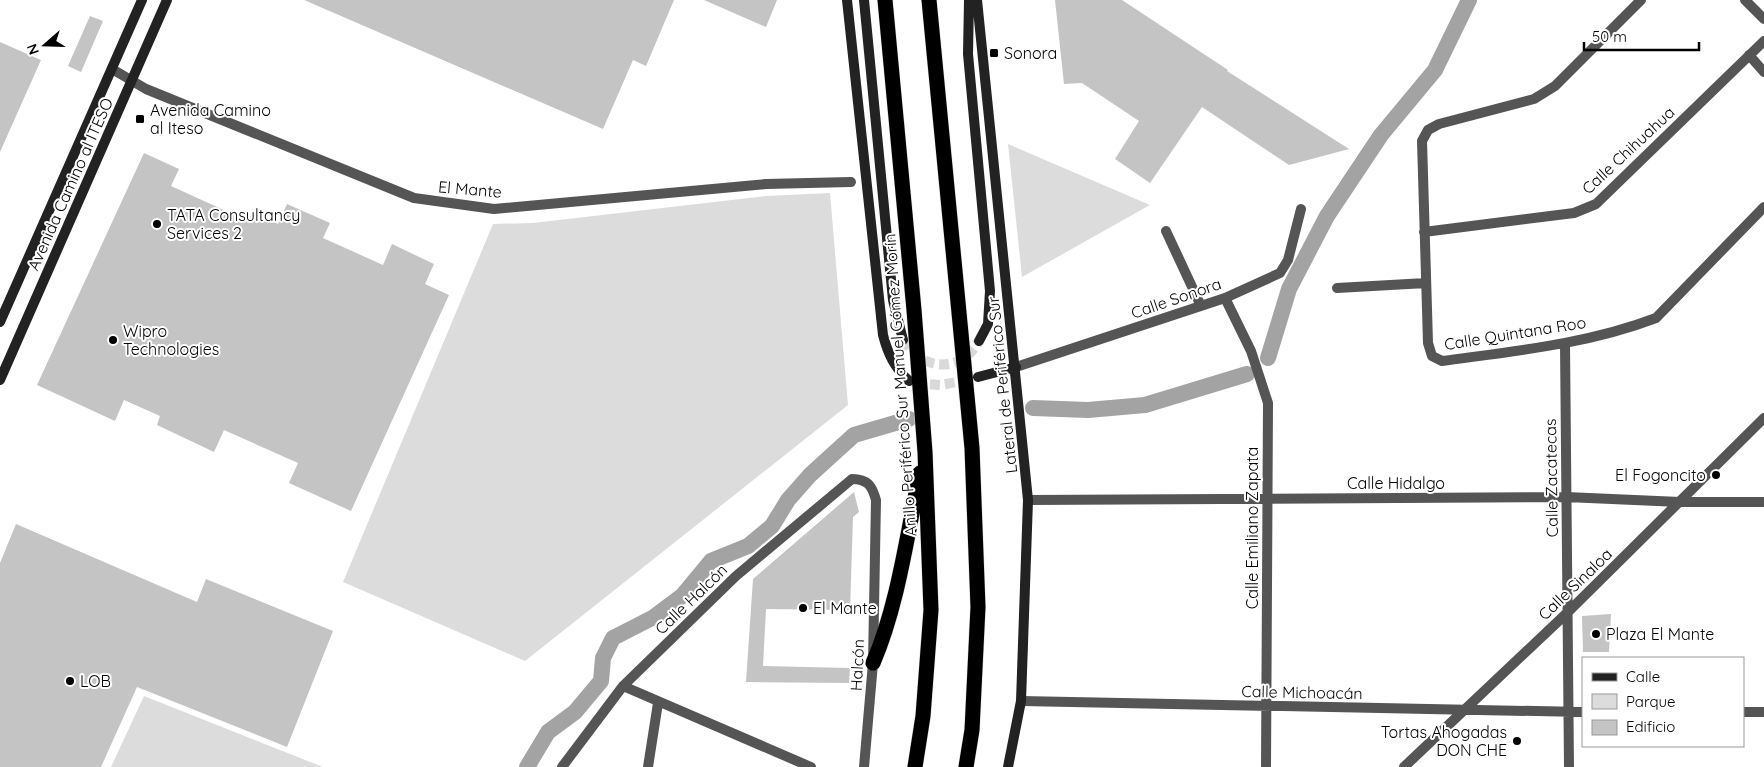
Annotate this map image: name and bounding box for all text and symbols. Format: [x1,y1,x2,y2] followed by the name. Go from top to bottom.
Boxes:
[20,20,70,70] north arrow
[1584,20,1699,52] scale bar
[1592,27,1627,46] text: 50 m
[23,42,43,57] text: N
[1004,43,1057,63] place label: Sonora
[988,47,1000,59] marker: Sonora
[23,95,117,273] street label: Avenida Camino al ITESO
[150,100,271,138] place label: Avenida Camino al Iteso
[1577,102,1679,198] street label: Calle Chihuahua
[134,113,146,125] marker: Avenida Camino al Iteso
[437,176,503,202] street label: El Mante
[167,205,300,243] place label: TATA Consultancy Services 2
[151,218,163,230] marker: TATA Consultancy Services 2
[879,233,921,537] street label: Anillo Periférico Sur Manuel Gómez Morín
[1128,273,1224,323] street label: Calle Sonora
[983,296,1021,474] street label: Lateral de Periférico Sur
[1443,312,1587,354] street label: Calle Quintana Roo
[123,321,219,359] place label: Wipro Technologies
[107,334,119,346] marker: Wipro Technologies
[1540,419,1562,537] street label: Calle Zacatecas
[1242,447,1262,609] street label: Calle Emiliano Zapata
[1615,465,1706,485] place label: El Fogoncito
[1710,469,1722,481] marker: El Fogoncito
[1347,473,1445,493] street label: Calle Hidalgo
[1534,544,1616,624] street label: Calle Sinaloa
[651,560,731,638] street label: Calle Halcón
[813,598,877,618] place label: El Mante
[797,602,809,614] marker: El Mante
[1606,624,1714,644] place label: Plaza El Mante
[1590,628,1602,640] marker: Plaza El Mante
[846,639,868,691] street label: Halcón
[1582,657,1744,747] legend
[1626,667,1660,686] text: Calle
[80,671,111,691] place label: LOB
[64,675,76,687] marker: LOB
[1241,681,1363,703] street label: Calle Michoacán
[1626,692,1676,711] text: Parque
[1626,717,1675,736] text: Edificio
[1381,722,1507,760] place label: Tortas Ahogadas DON CHE
[1511,735,1523,747] marker: Tortas Ahogadas DON CHE

